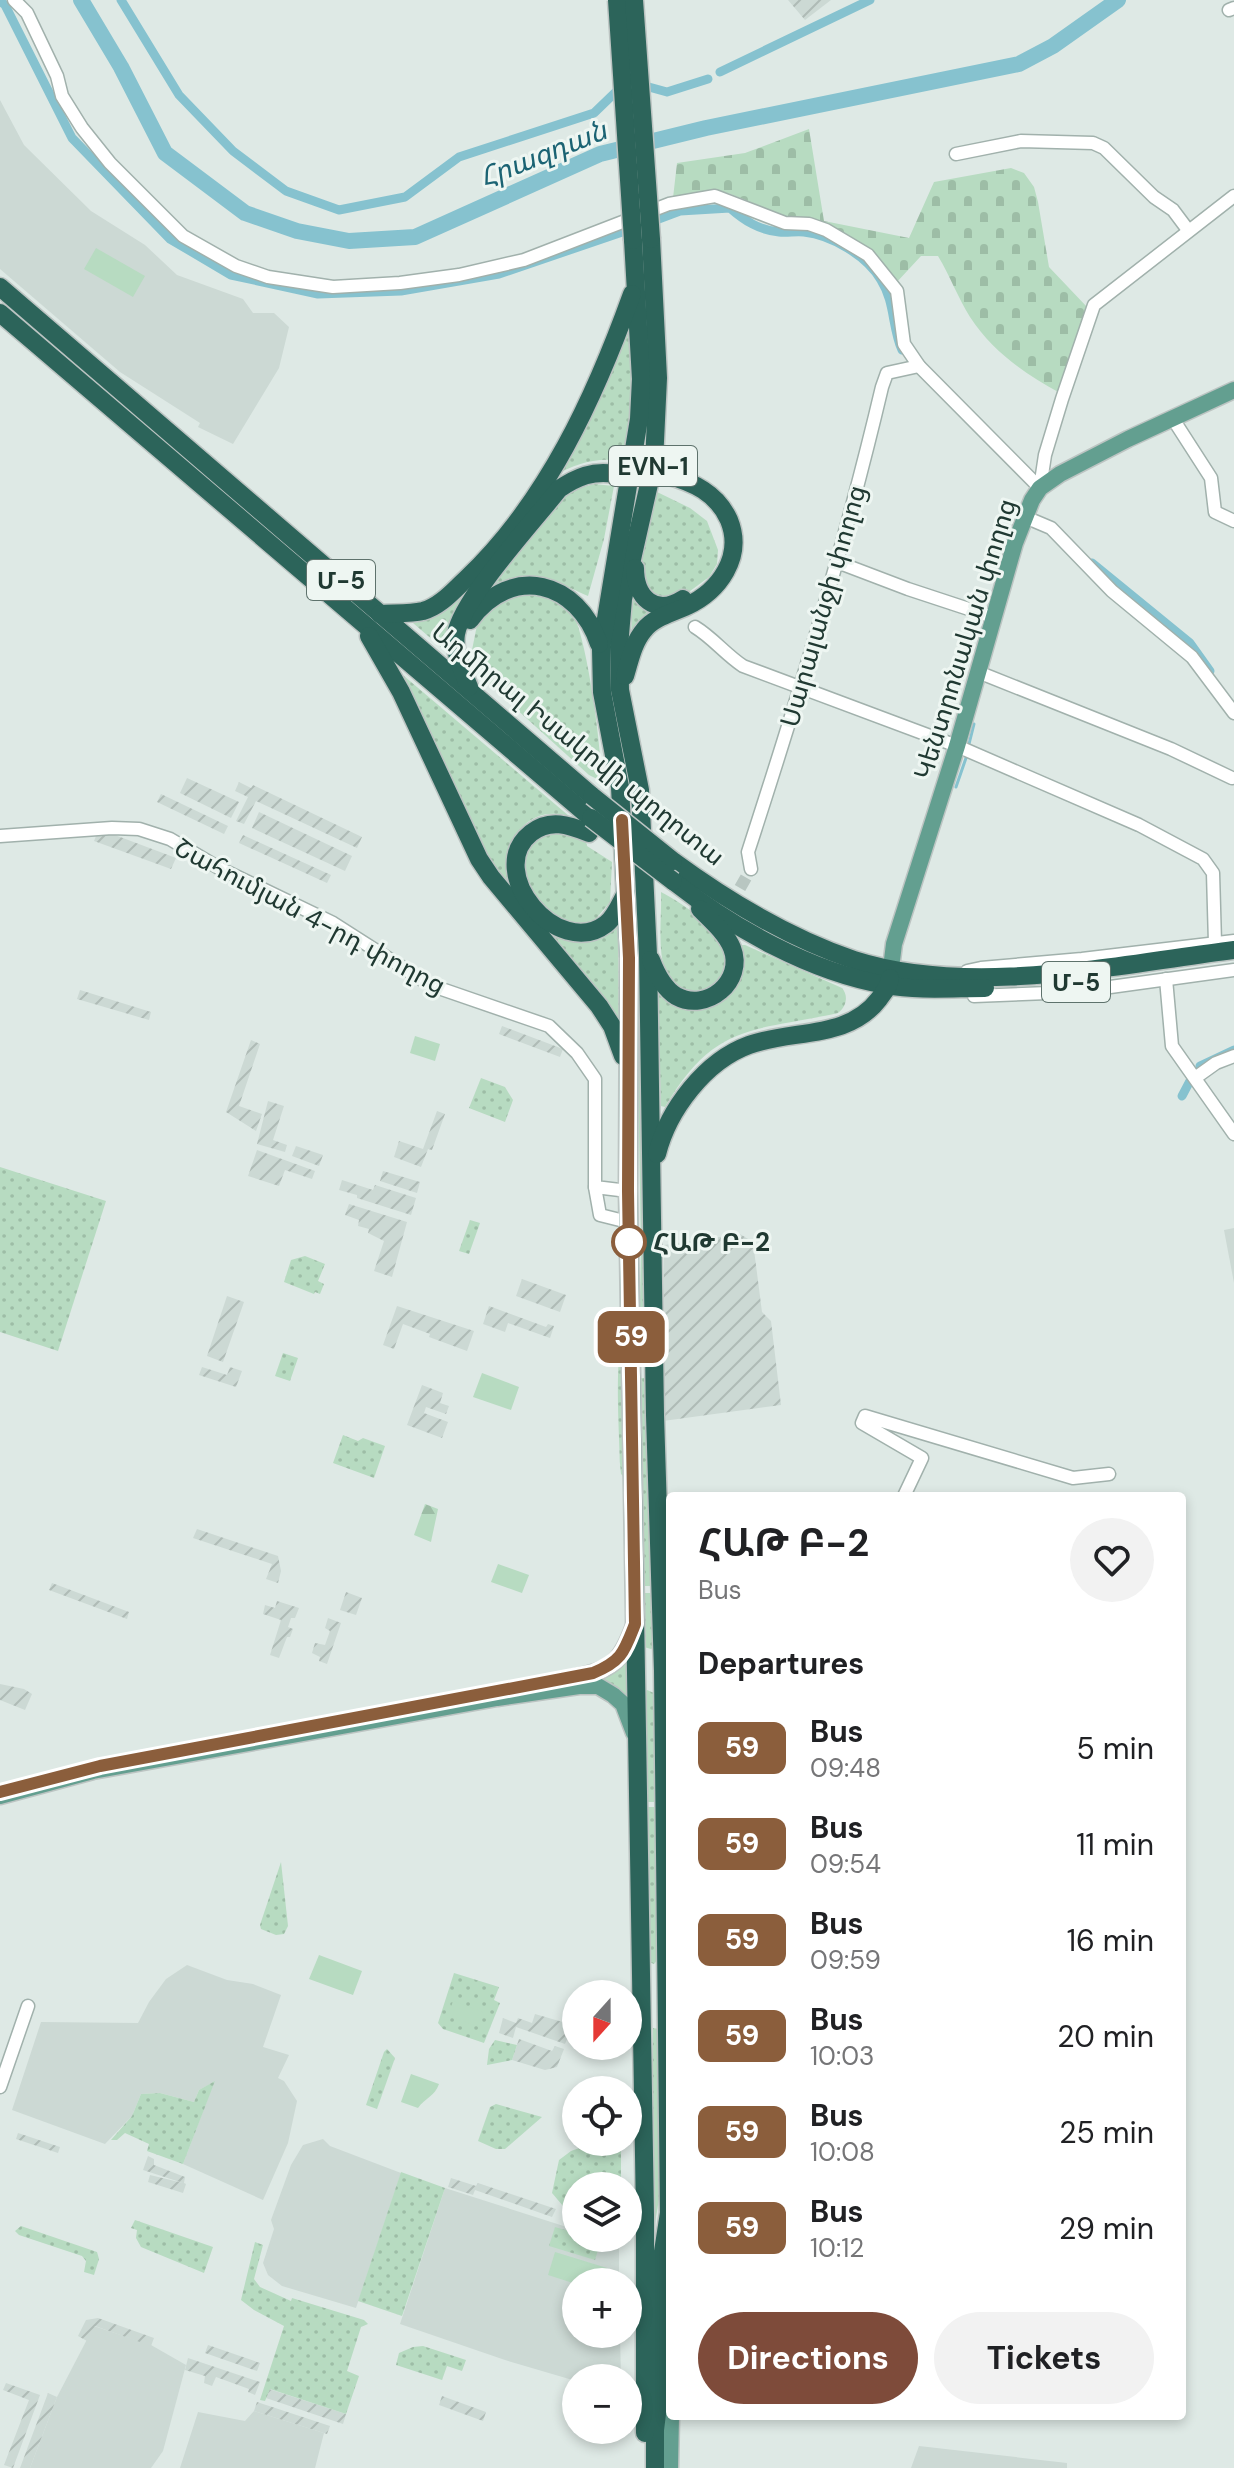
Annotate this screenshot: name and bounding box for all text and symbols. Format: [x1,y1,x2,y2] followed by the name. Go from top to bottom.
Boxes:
[474,111,613,196] water label: Հրազդան
[609,446,697,486] road number: EVN-1
[772,481,874,731] street label: Սարալանջի փողոց
[906,494,1024,784] street label: Կենտրոնական փողոց
[307,560,375,600] road number: Մ-5
[424,615,732,873] street label: Ադմիրալ Իսակովի պողոտա
[168,830,452,1002] street label: Շահումյան 4-րդ փողոց
[1042,962,1110,1002] road number: Մ-5
[612,1225,646,1259] marker: ՀԱԹ Բ-2
[653,1225,770,1259] place label: ՀԱԹ Բ-2
[595,1311,667,1363] line badge: 59
[614,1318,648,1355] text: 59
[698,1518,869,1568] text: ՀԱԹ Բ-2
[1070,1518,1154,1602] button: heart
[698,1573,742,1607] text: Bus
[698,1644,864,1683] text: Departures
[810,1712,864,1751] text: Bus
[725,1729,759,1766] text: 59
[1077,1729,1154,1768] text: 5 min
[810,1751,881,1785] text: 09:48
[810,1808,864,1847] text: Bus
[725,1825,759,1862] text: 59
[1076,1825,1154,1864] text: 11 min
[810,1847,881,1881] text: 09:54
[810,1904,864,1943] text: Bus
[725,1921,759,1958] text: 59
[1067,1921,1154,1960] text: 16 min
[810,1943,881,1977] text: 09:59
[562,1980,642,2060] north arrow
[562,1980,642,2444] map controls
[810,2000,864,2039] text: Bus
[725,2017,759,2054] text: 59
[1057,2017,1154,2056] text: 20 min
[810,2039,874,2073] text: 10:03
[562,2076,642,2156] button: locate
[810,2096,864,2135] text: Bus
[725,2113,759,2150] text: 59
[1059,2113,1154,2152] text: 25 min
[810,2135,875,2169] text: 10:08
[562,2172,642,2252] button: layers
[810,2192,864,2231] text: Bus
[725,2209,759,2246] text: 59
[1059,2209,1154,2248] text: 29 min
[810,2231,864,2265] text: 10:12
[562,2268,642,2348] button: +
[698,2312,918,2404] button: Directions
[934,2312,1154,2404] button: Tickets
[562,2364,642,2444] button: −

